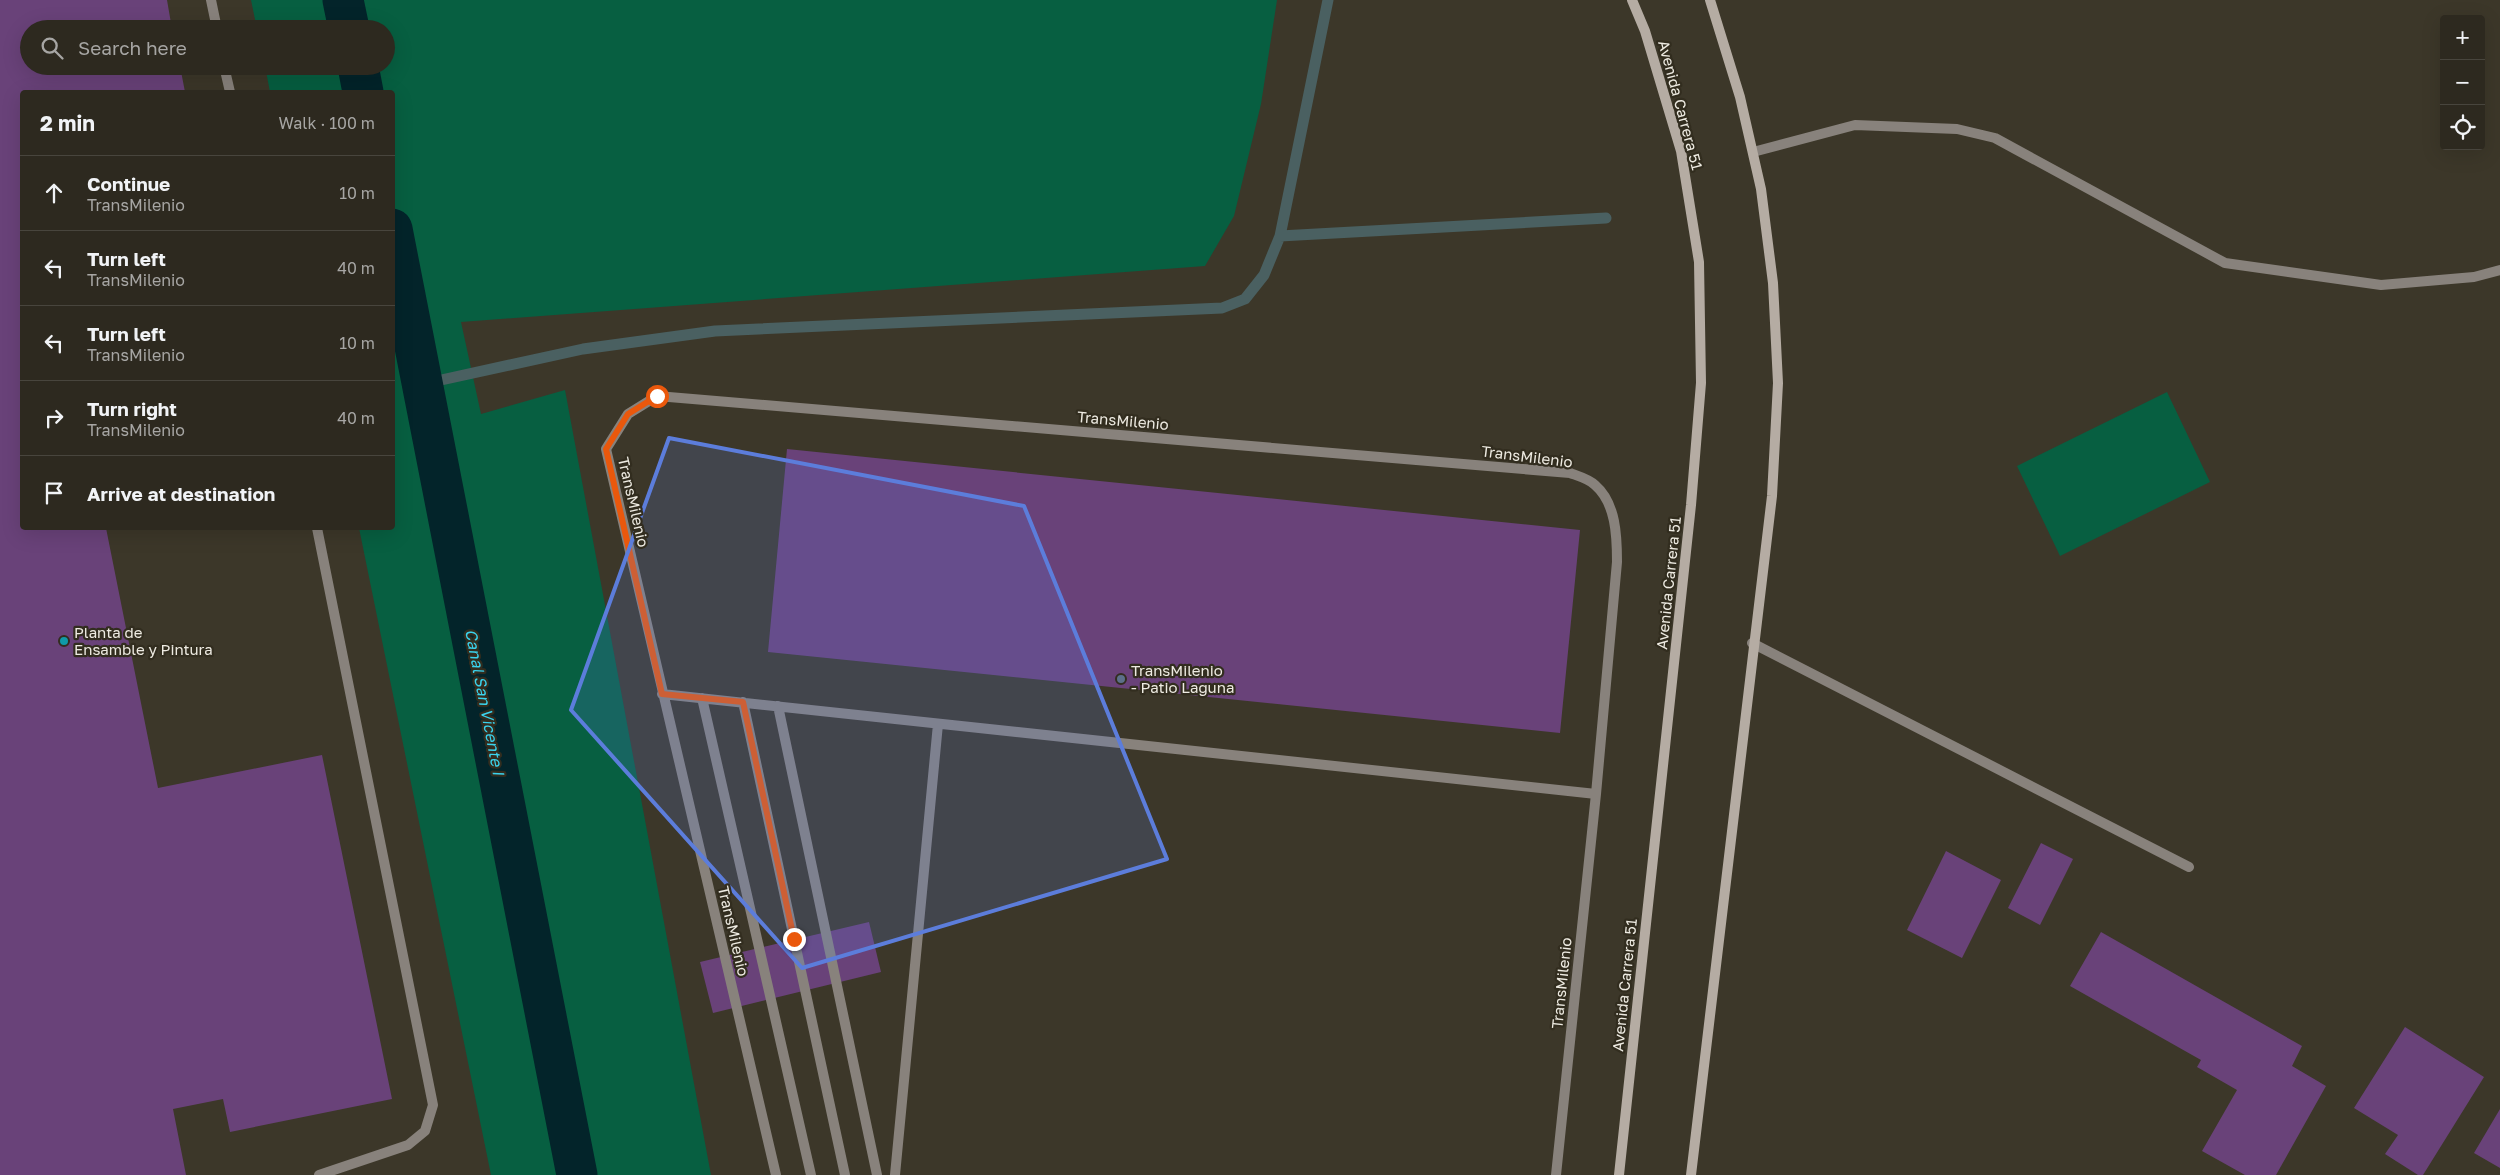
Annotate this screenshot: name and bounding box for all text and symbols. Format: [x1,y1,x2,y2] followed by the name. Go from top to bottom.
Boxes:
[2440,15,2485,150] map controls
[2440,15,2485,60] button: +
[20,20,395,75] search box
[38,34,66,62] icon: search
[78,36,187,59] text: Search here
[1655,38,1707,172] street label: Avenida Carrera 51
[2440,60,2485,105] button: −
[2440,105,2485,150] button: locate
[40,110,95,136] text: 2 min
[279,113,375,133] text: Walk · 100 m
[87,172,170,195] text: Continue
[40,179,68,207] icon: ahead
[339,183,375,203] text: 10 m
[87,195,185,215] text: TransMilenio
[87,247,166,270] text: Turn left
[40,254,68,282] icon: left
[337,258,375,278] text: 40 m
[87,270,185,290] text: TransMilenio
[87,322,166,345] text: Turn left
[40,329,68,357] icon: left
[339,333,375,353] text: 10 m
[87,345,185,365] text: TransMilenio
[646,385,669,408] route start
[87,397,177,420] text: Turn right
[40,404,68,432] icon: right
[1076,407,1170,433] street label: TransMilenio
[337,408,375,428] text: 40 m
[87,420,185,440] text: TransMilenio
[1480,441,1574,471] street label: TransMilenio
[615,455,653,549] street label: TransMilenio
[40,479,68,507] icon: arrive
[87,482,275,505] text: Arrive at destination
[1652,516,1684,650] street label: Avenida Carrera 51
[74,623,213,658] place label: Planta de Ensamble y Pintura
[461,627,509,779] water label: Canal San Vicente I
[58,635,70,647] marker: Planta de Ensamble y Pintura
[1131,661,1234,696] place label: TransMilenio - Patio Laguna
[1115,673,1127,685] marker: TransMilenio - Patio Laguna
[715,884,753,978] street label: TransMilenio
[1608,918,1640,1052] street label: Avenida Carrera 51
[783,928,806,951] route end
[1547,936,1575,1030] street label: TransMilenio

